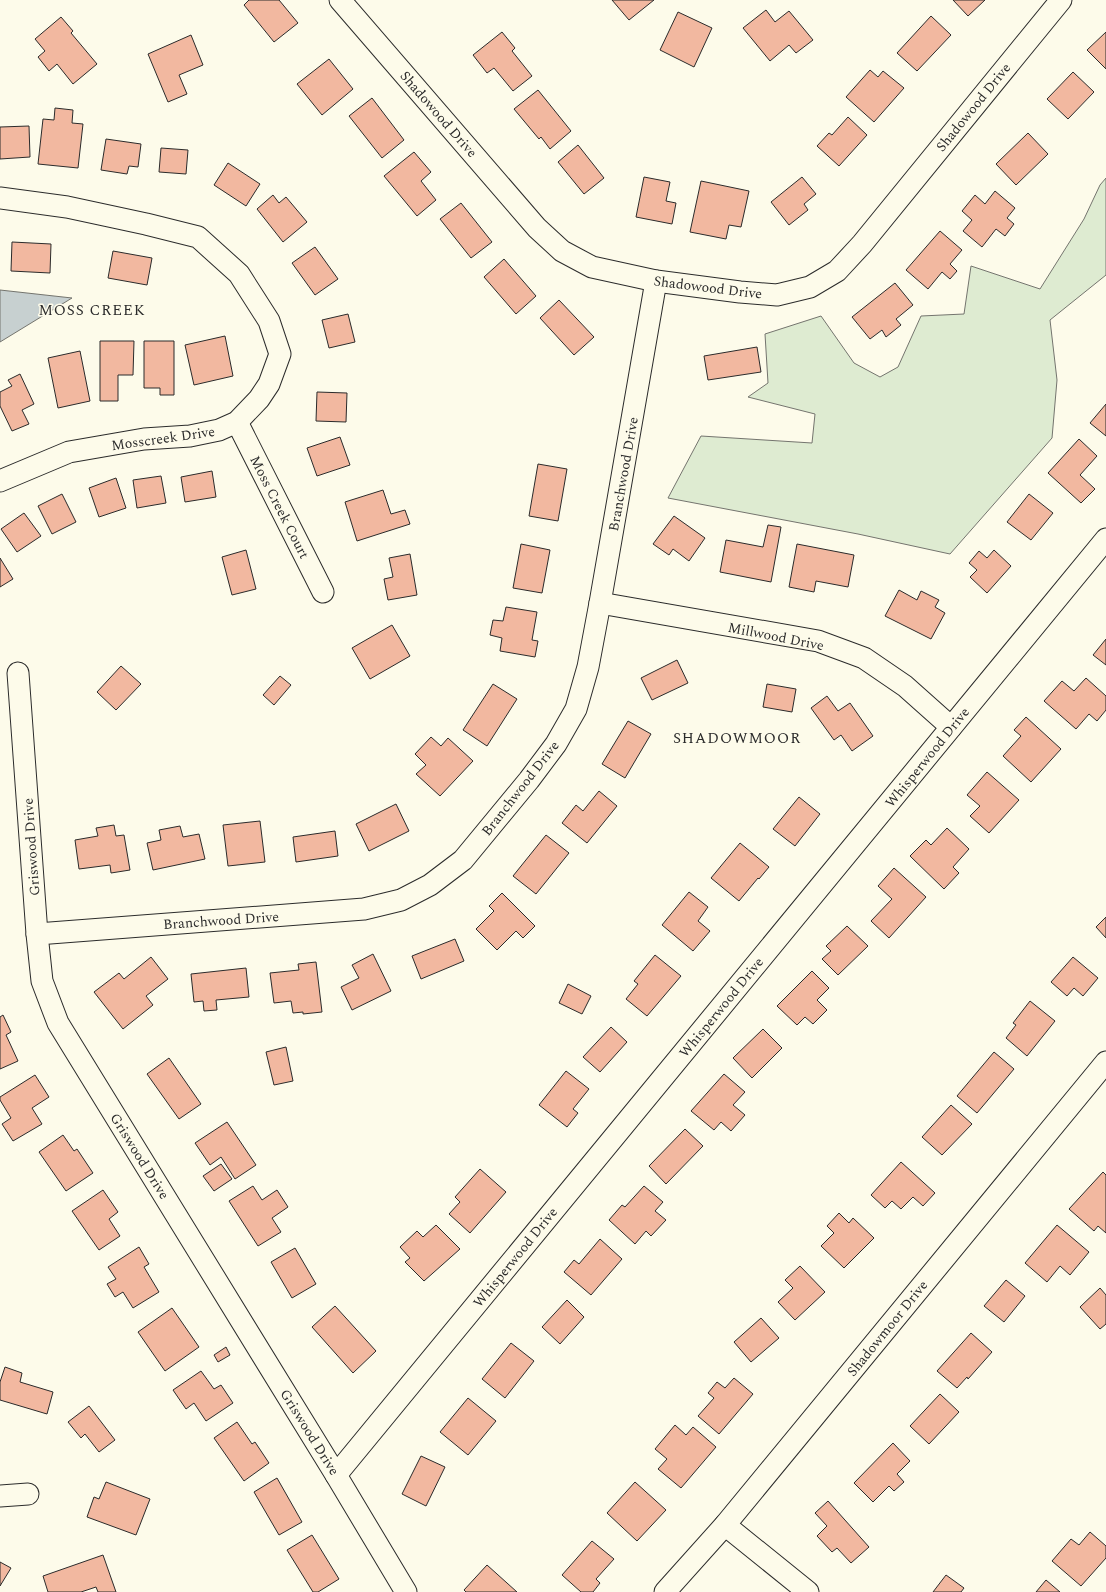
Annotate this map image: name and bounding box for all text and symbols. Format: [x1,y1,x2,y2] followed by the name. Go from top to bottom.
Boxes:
[931,58,1016,156] street label: Shadowood Drive
[395,66,482,163] street label: Shadowood Drive
[652,270,764,305] street label: Shadowood Drive
[38,299,146,322] district label: MOSS CREEK
[603,415,644,533] street label: Branchwood Drive
[110,421,216,456] street label: Mosscreek Drive
[245,452,315,562] street label: Moss Creek Court
[726,617,826,656] street label: Millwood Drive
[880,702,975,812] street label: Whisperwood Drive
[673,727,801,750] district label: SHADOWMOOR
[476,736,565,840] street label: Branchwood Drive
[18,797,45,897] street label: Griswood Drive
[162,906,280,935] street label: Branchwood Drive
[674,952,769,1062] street label: Whisperwood Drive
[105,1109,175,1204] street label: Griswood Drive
[468,1202,563,1312] street label: Whisperwood Drive
[842,1275,933,1381] street label: Shadowmoor Drive
[275,1385,345,1480] street label: Griswood Drive

